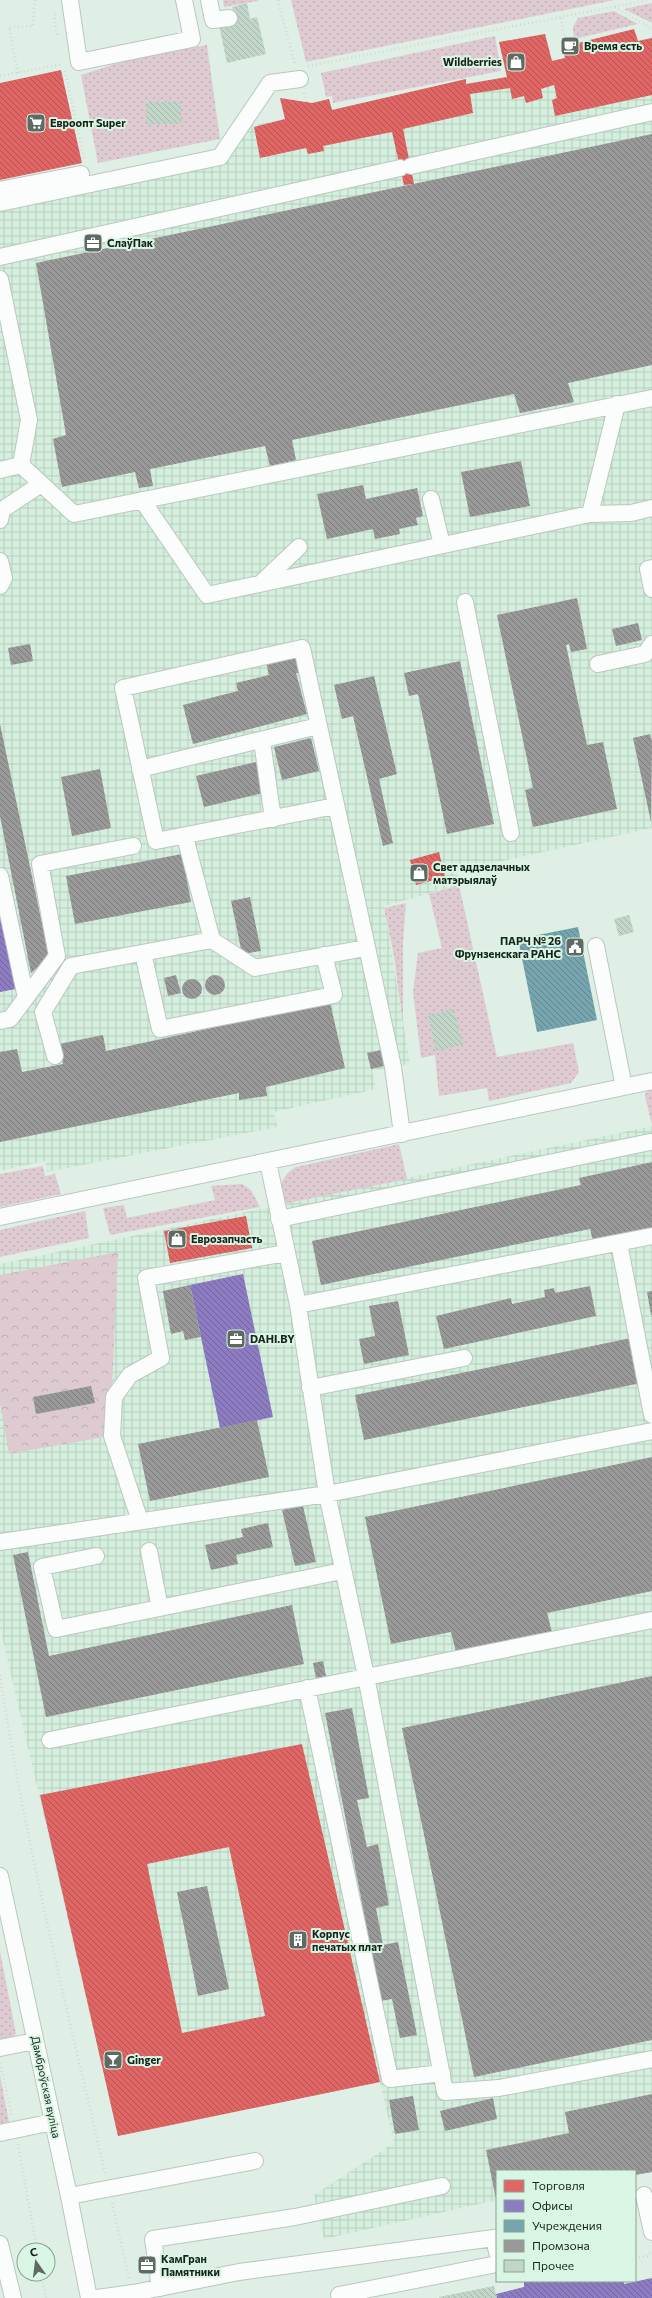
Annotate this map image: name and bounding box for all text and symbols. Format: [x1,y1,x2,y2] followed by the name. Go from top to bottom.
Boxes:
[559,35,581,57] cafe icon: Время есть
[584,39,642,52] place label: Время есть
[505,51,527,73] shop icon: Wildberries
[443,55,502,68] place label: Wildberries
[25,112,47,134] supermarket icon: Евроопт Super
[50,116,126,129] place label: Евроопт Super
[82,232,104,254] office icon: СлаўПак
[107,236,154,249] place label: СлаўПак
[433,860,531,886] place label: Свет аддзелачных матэрыялаў
[408,862,430,884] shop icon: Свет аддзелачных матэрыялаў
[455,934,561,960] place label: ПАРЧ № 26 Фрунзенскага РАНС
[564,936,586,958] public building icon: ПАРЧ № 26 Фрунзенскага РАНС
[166,1228,188,1250] shop icon: Еврозапчасть
[191,1232,263,1245] place label: Еврозапчасть
[225,1328,247,1350] office icon: DAHI.BY
[250,1332,295,1345] place label: DAHI.BY
[312,1927,383,1953] place label: Корпус печатых плат
[287,1929,309,1951] building icon: Корпус печатых плат
[29,2034,64,2139] street label: Дамброўская вуліца
[102,2049,124,2071] bar icon: Ginger
[127,2053,161,2066] place label: Ginger
[496,2170,636,2282] legend
[532,2178,585,2192] text: Торговля
[532,2198,573,2212] text: Офисы
[532,2218,602,2232] text: Учреждения
[532,2238,590,2252] text: Промзона
[16,2242,56,2282] north arrow
[28,2244,39,2259] text: С
[161,2252,220,2278] place label: КамГран Памятники
[136,2254,158,2276] office icon: КамГран Памятники
[532,2258,574,2272] text: Прочее

